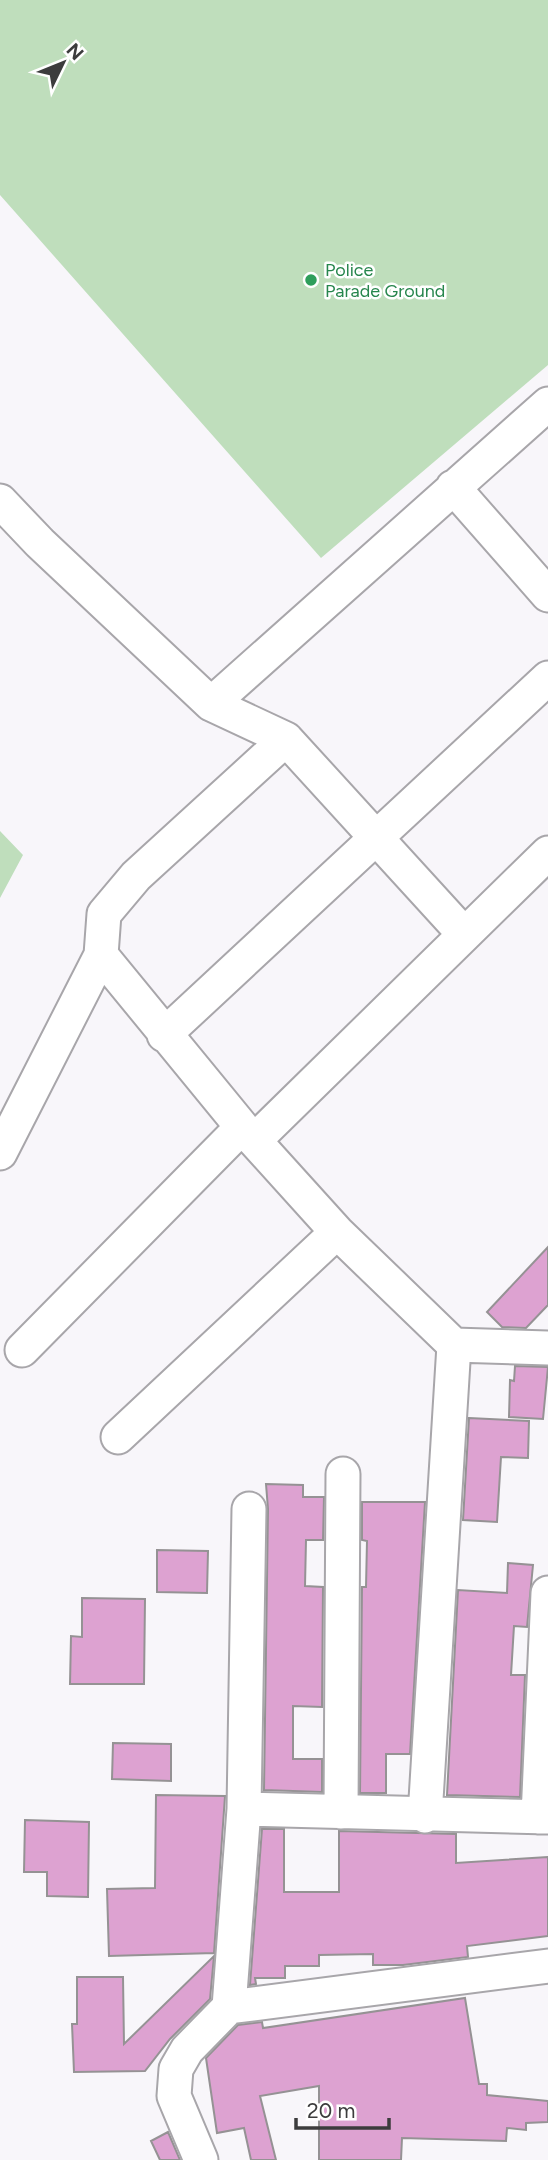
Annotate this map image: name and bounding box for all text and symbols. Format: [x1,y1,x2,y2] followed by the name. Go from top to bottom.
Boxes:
[28,28,98,98] north arrow
[62,39,88,65] text: N
[325,259,445,302] place label: Police Parade Ground
[303,272,319,288] marker: Police Parade Ground
[296,2086,389,2130] scale bar
[307,2098,355,2123] text: 20 m

